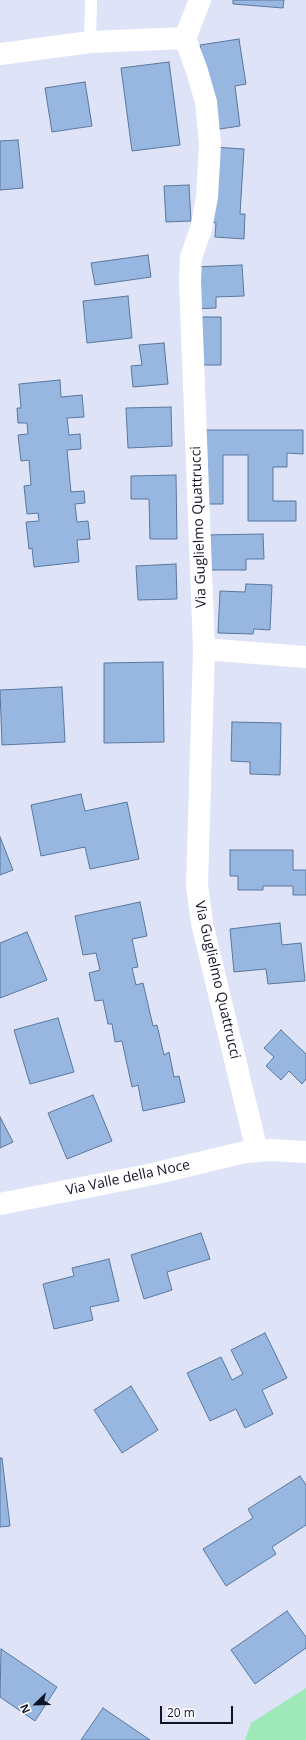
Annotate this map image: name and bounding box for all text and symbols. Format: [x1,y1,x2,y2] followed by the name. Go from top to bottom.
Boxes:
[188,446,210,608] street label: Via Guglielmo Quattrucci
[191,899,243,1061] street label: Via Guglielmo Quattrucci
[64,1157,192,1199] street label: Via Valle della Noce
[16,1684,56,1724] north arrow
[162,1698,235,1724] scale bar
[16,1702,33,1716] text: N
[167,1704,195,1721] text: 20 m

